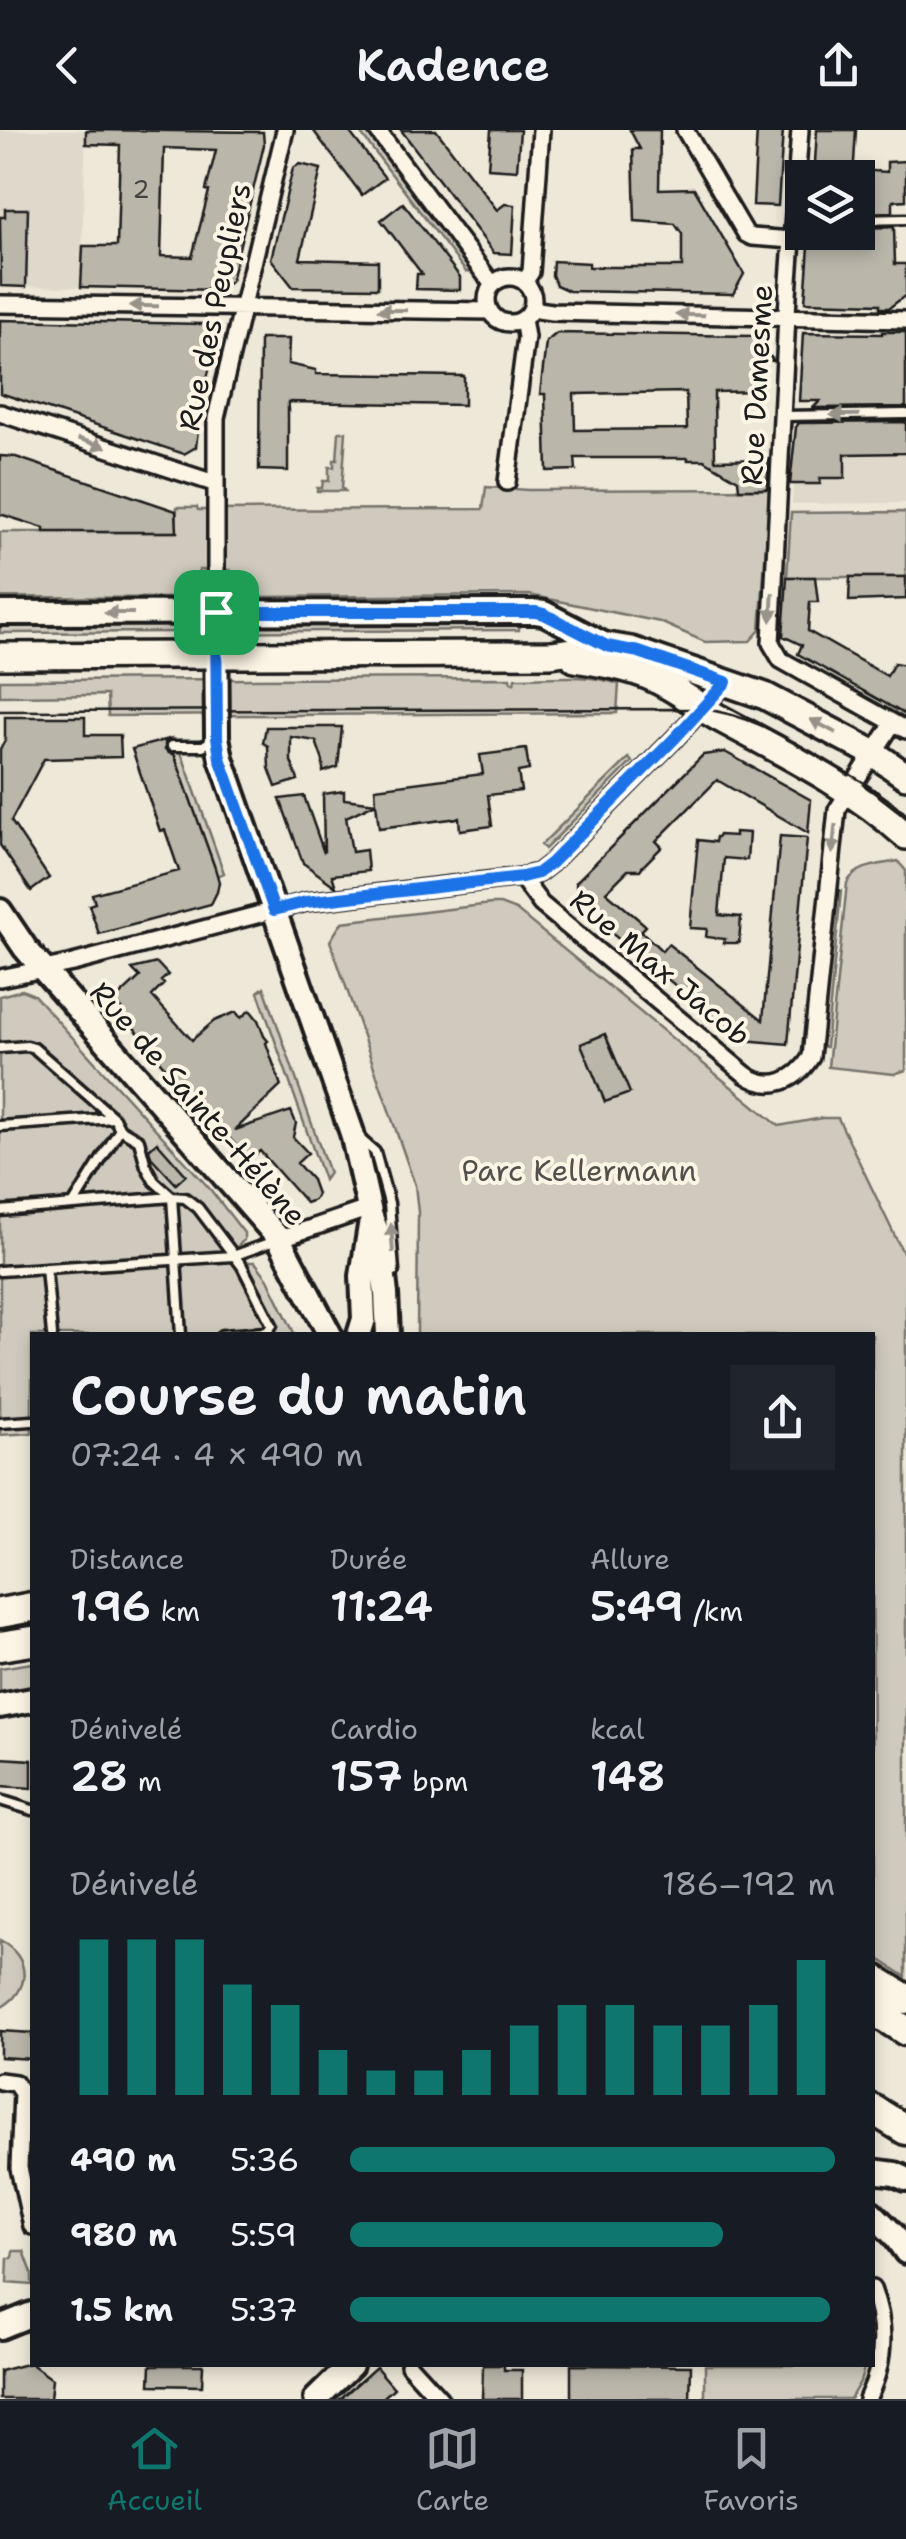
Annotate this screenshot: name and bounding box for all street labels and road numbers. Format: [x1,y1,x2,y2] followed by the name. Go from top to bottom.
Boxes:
[168,179,261,435] street label: Rue des Peupliers
[731,283,782,487] street label: Rue Damesme
[561,880,759,1055] street label: Rue Max Jacob
[81,973,316,1235] street label: Rue de Sainte-Hélène

